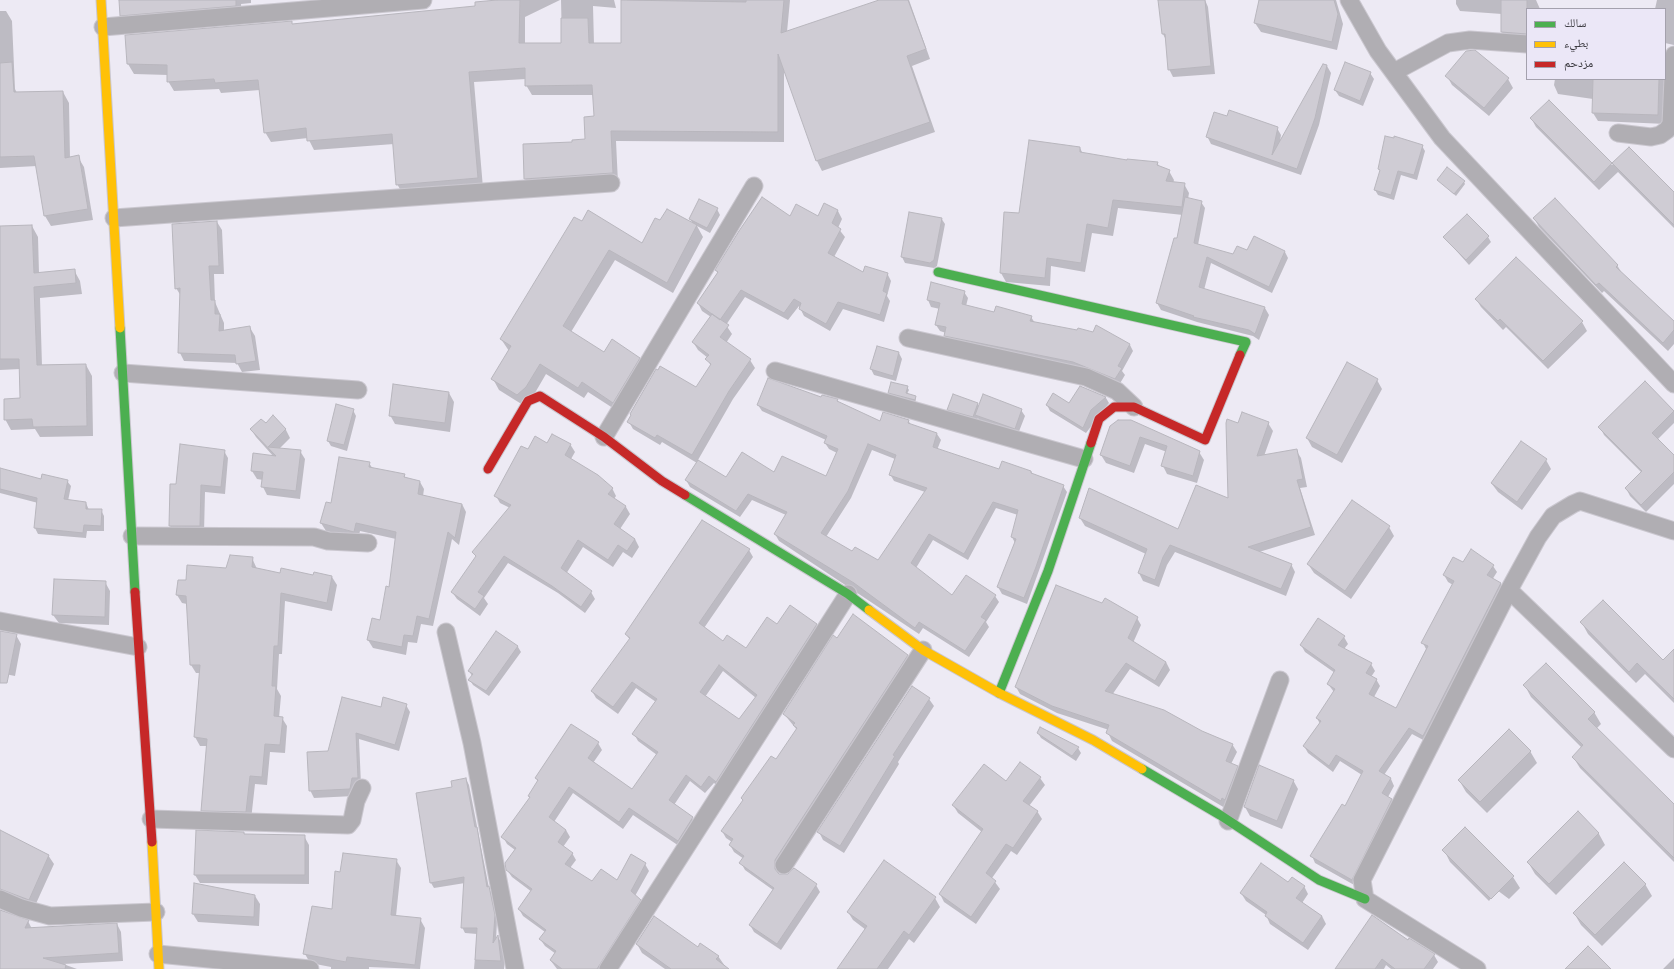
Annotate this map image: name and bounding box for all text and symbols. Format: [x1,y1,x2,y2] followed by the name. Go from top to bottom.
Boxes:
[1526,8,1666,80] legend
[1564,17,1586,29] text: سالك
[1564,37,1588,49] text: بطيء
[1564,57,1593,69] text: مزدحم

